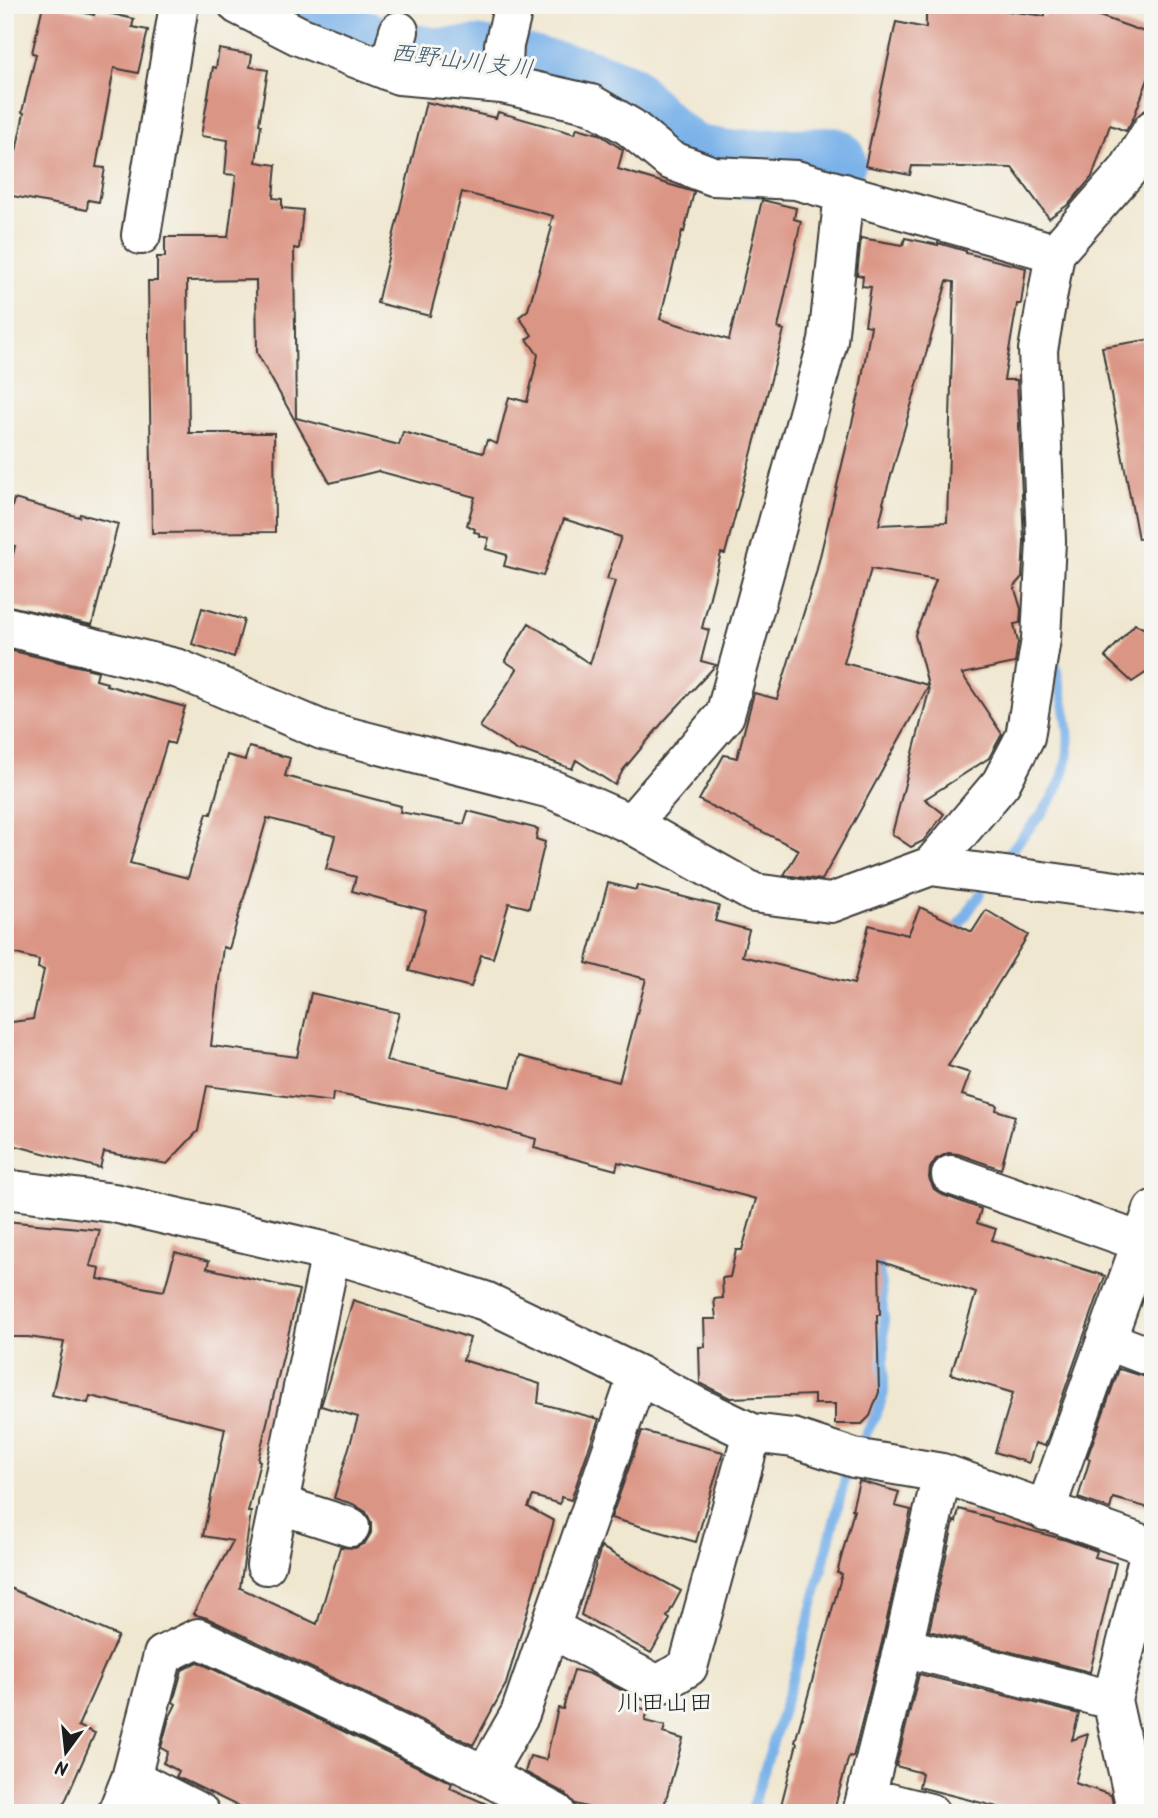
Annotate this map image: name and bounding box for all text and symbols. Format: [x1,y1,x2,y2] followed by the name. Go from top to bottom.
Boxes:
[388,34,536,90] water label: 西野山川支川
[617,1684,713,1723] district label: 川田山田
[32,1716,102,1786] north arrow
[52,1750,72,1783] text: N

